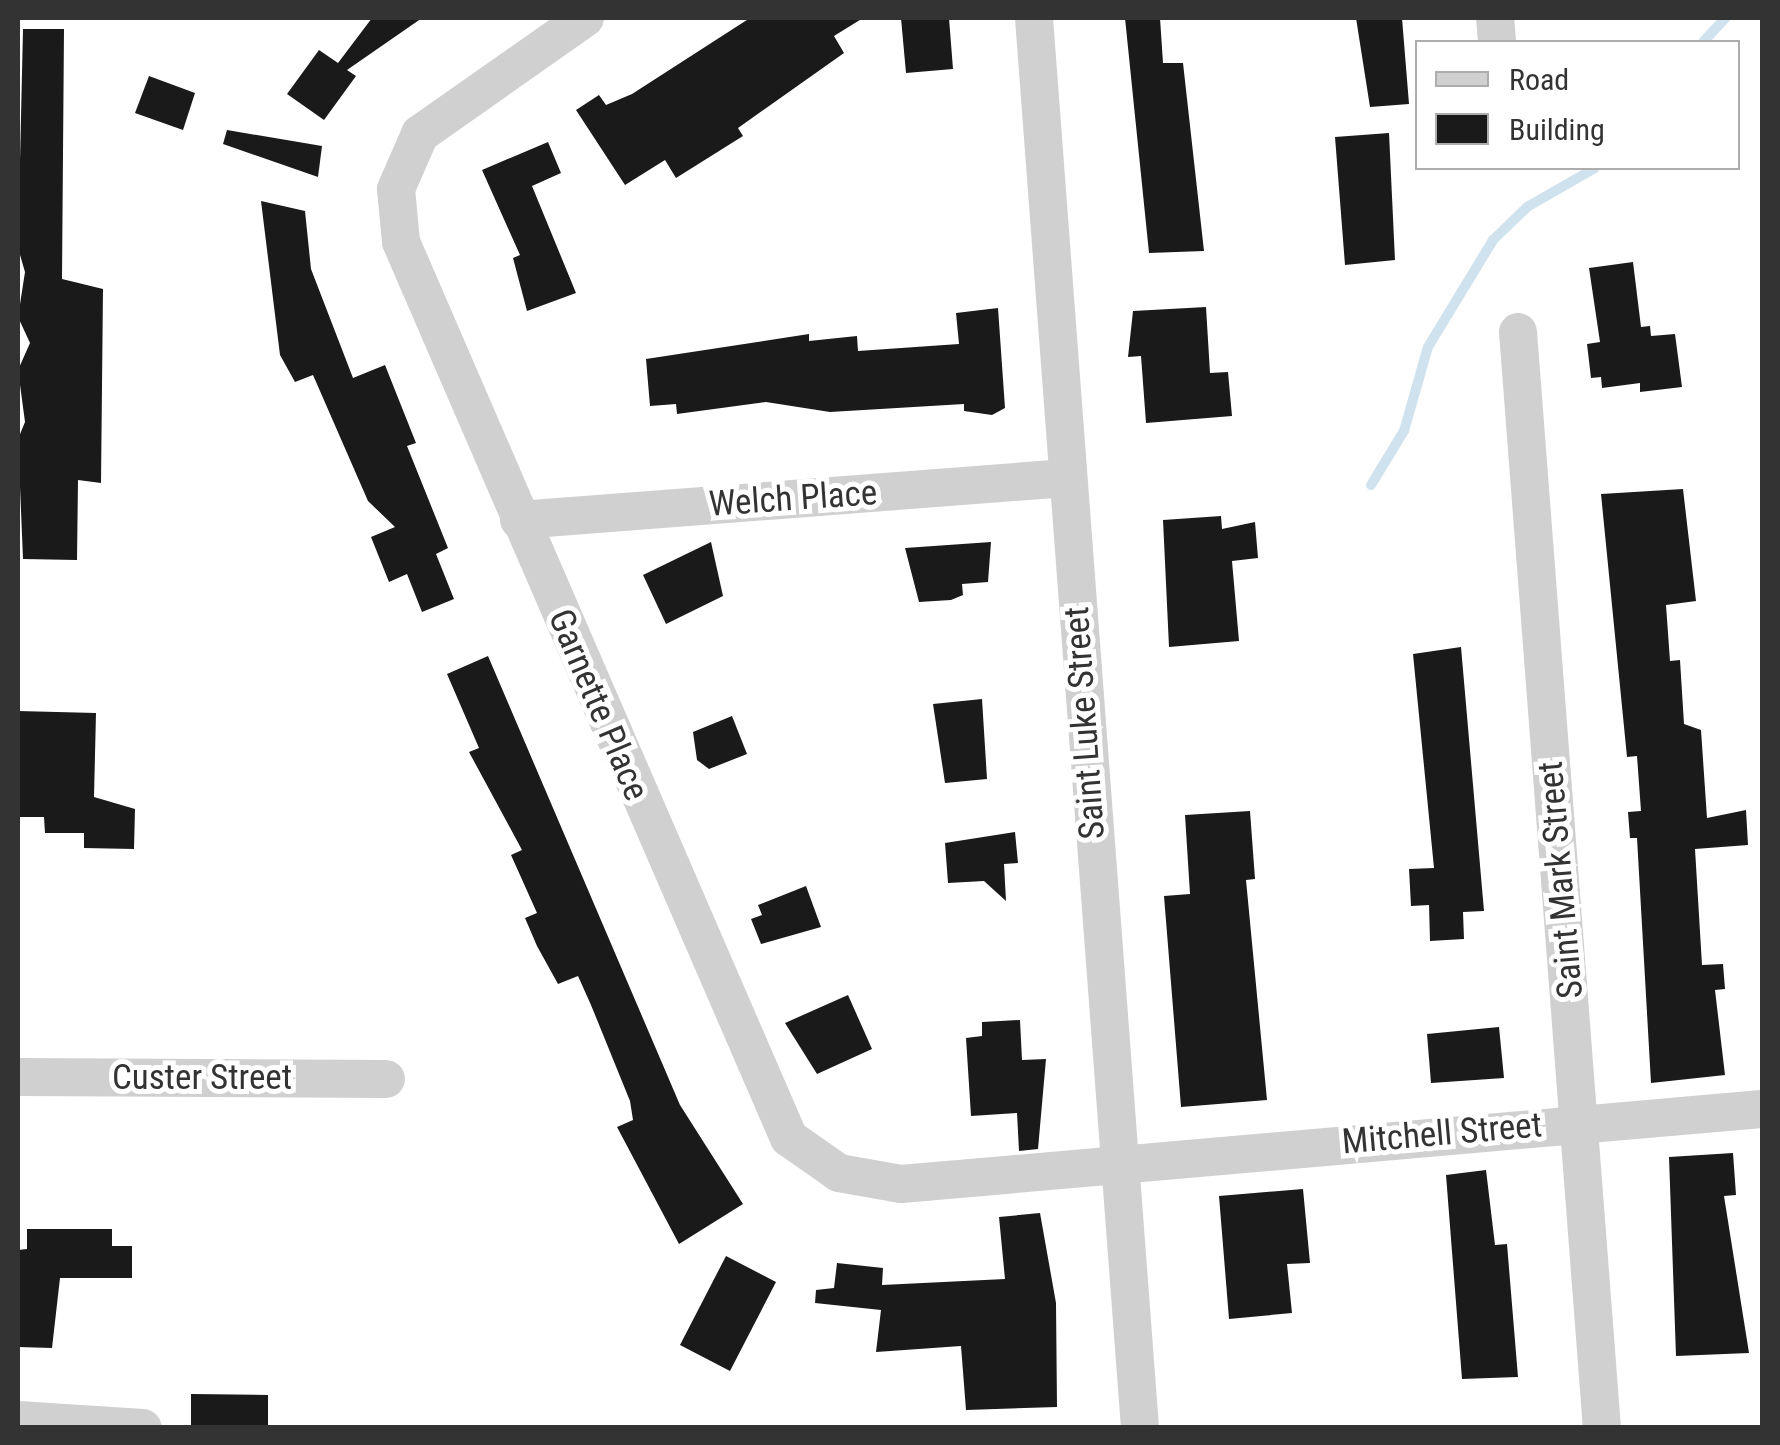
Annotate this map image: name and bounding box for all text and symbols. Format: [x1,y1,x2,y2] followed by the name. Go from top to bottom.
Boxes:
[1415,40,1740,170] legend
[1509,62,1569,97] text: Road
[1509,112,1605,147] text: Building
[708,472,878,526] street label: Welch Place
[539,603,657,807] street label: Garnette Place
[1056,605,1114,841] street label: Saint Luke Street
[1530,760,1592,1000] street label: Saint Mark Street
[112,1057,292,1099] street label: Custer Street
[1340,1104,1544,1164] street label: Mitchell Street

